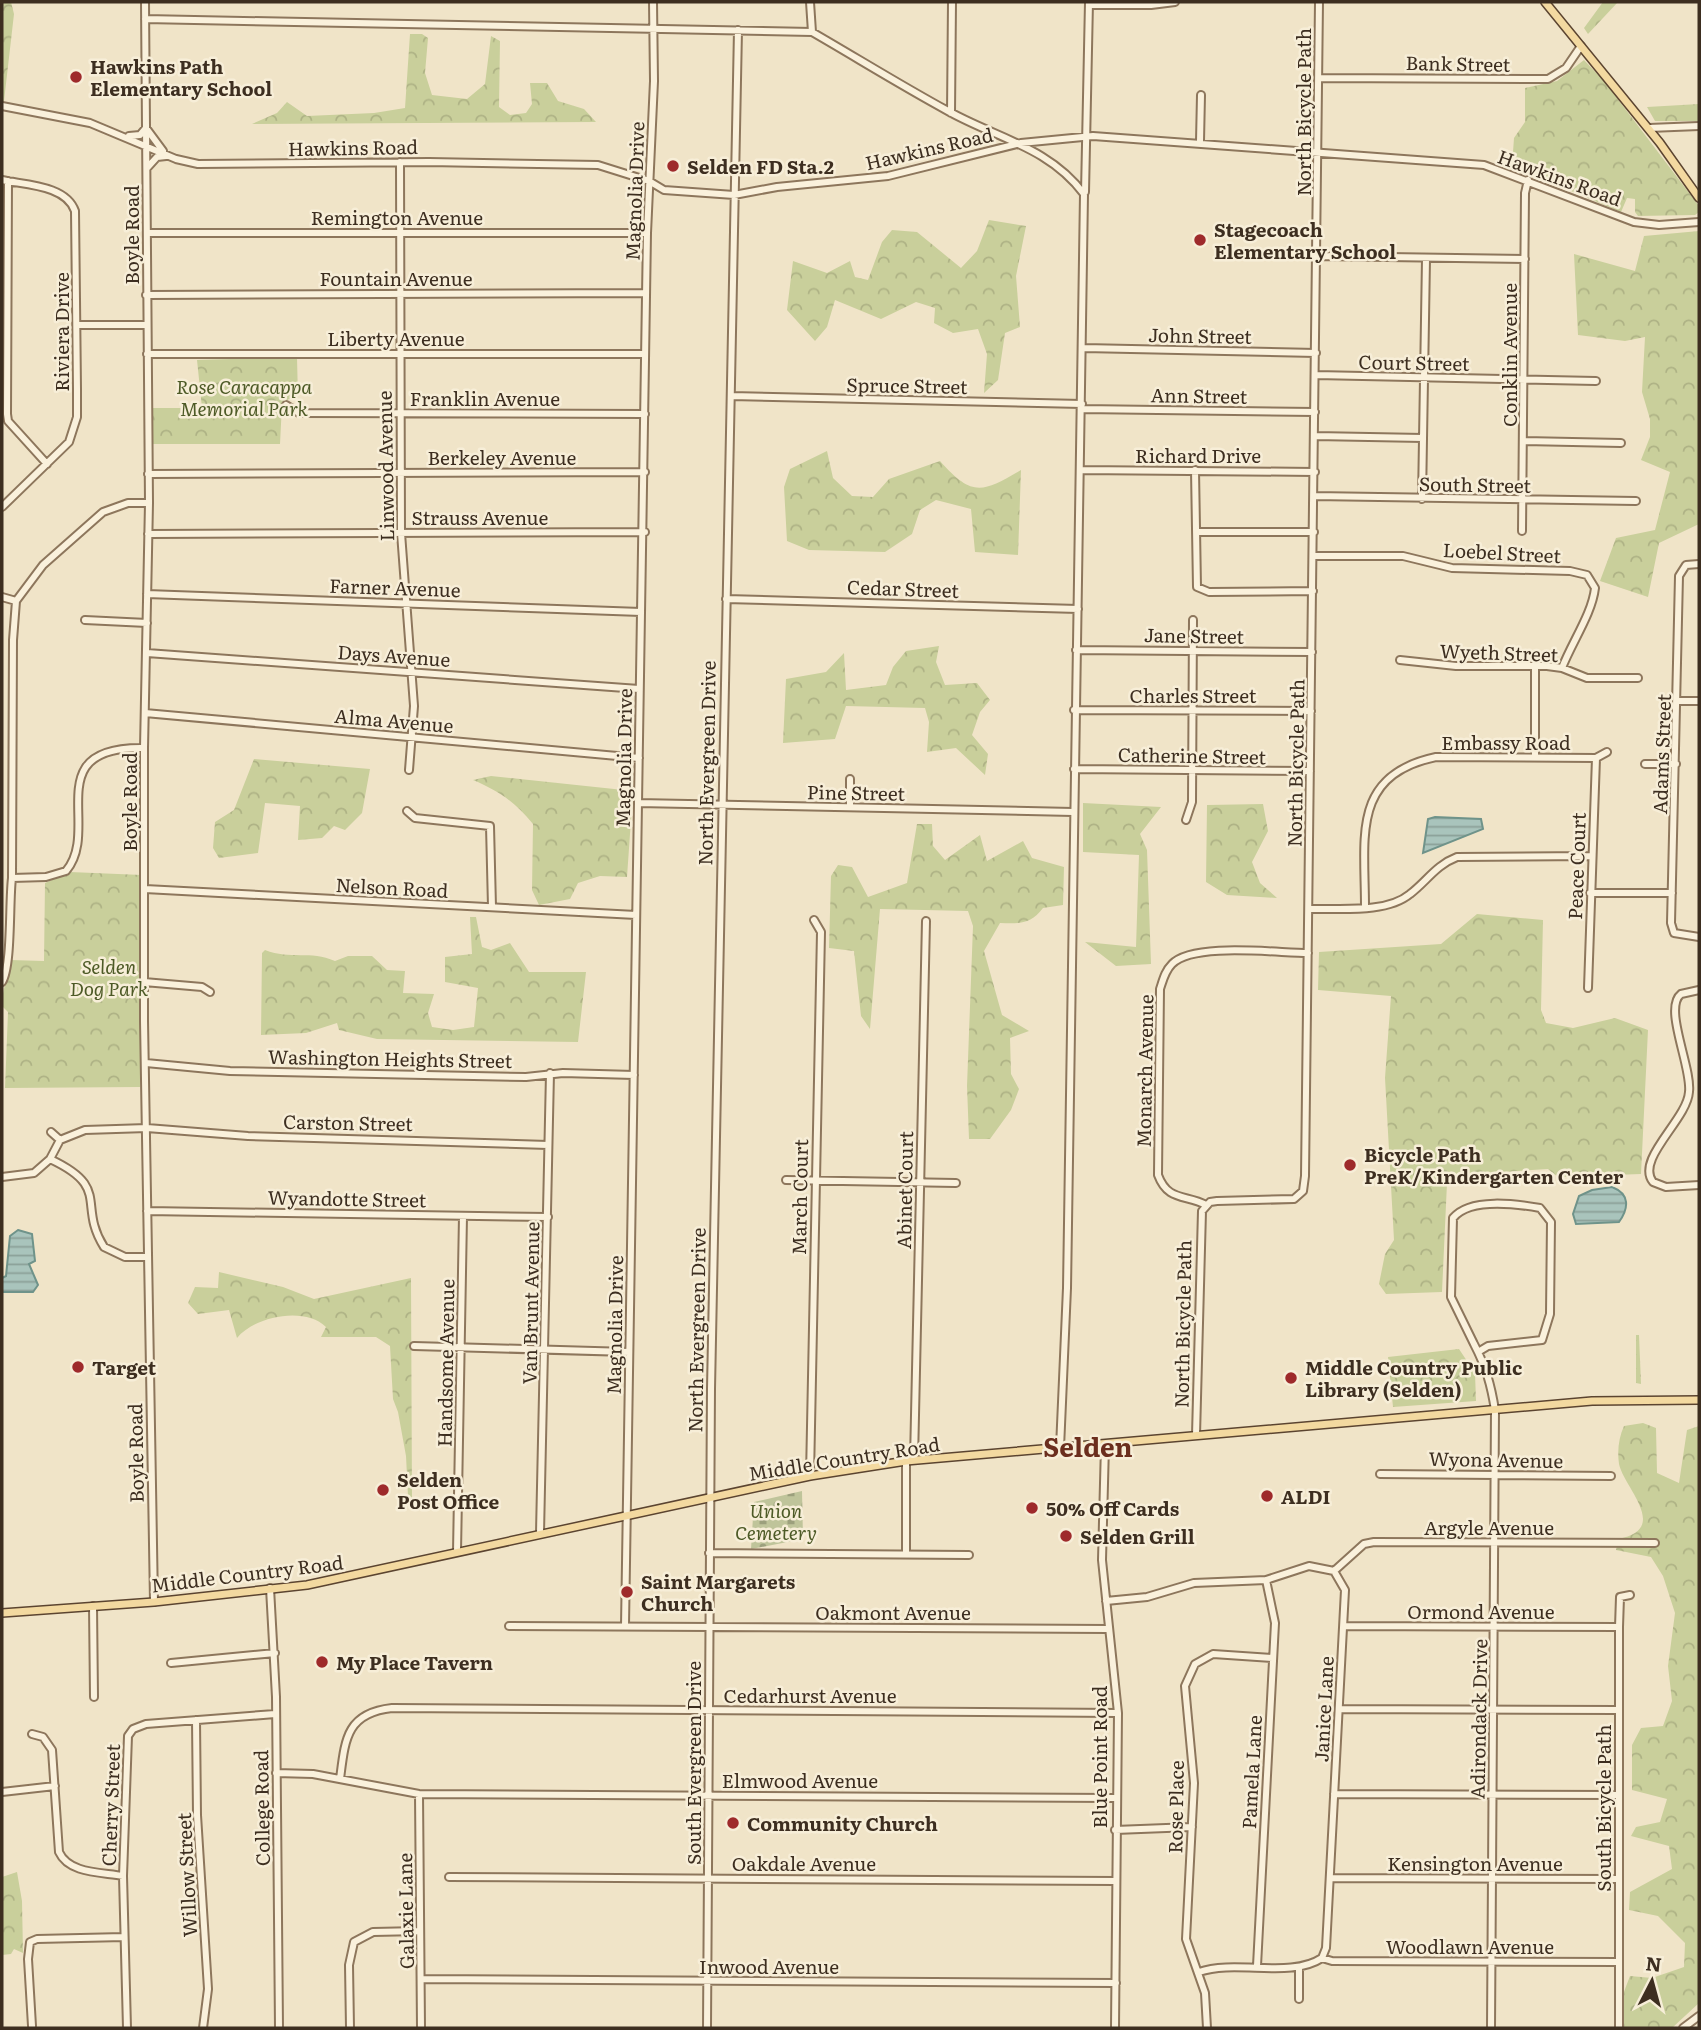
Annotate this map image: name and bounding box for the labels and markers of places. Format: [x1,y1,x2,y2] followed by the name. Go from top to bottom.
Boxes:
[90,52,272,102] place label: Hawkins Path Elementary School
[68,69,84,85] marker: Hawkins Path Elementary School
[687,152,834,180] place label: Selden FD Sta.2
[665,158,681,174] marker: Selden FD Sta.2
[1214,215,1396,265] place label: Stagecoach Elementary School
[1192,232,1208,248] marker: Stagecoach Elementary School
[1364,1140,1624,1190] place label: Bicycle Path PreK/Kindergarten Center
[1342,1157,1358,1173] marker: Bicycle Path PreK/Kindergarten Center
[92,1353,157,1381] place label: Target
[1305,1353,1522,1403] place label: Middle Country Public Library (Selden)
[70,1359,86,1375] marker: Target
[1283,1370,1299,1386] marker: Middle Country Public Library (Selden)
[397,1465,500,1515] place label: Selden Post Office
[375,1482,391,1498] marker: Selden Post Office
[1281,1482,1330,1510] place label: ALDI
[1259,1488,1275,1504] marker: ALDI
[1046,1494,1179,1522] place label: 50% Off Cards
[1024,1500,1040,1516] marker: 50% Off Cards
[1080,1522,1195,1550] place label: Selden Grill
[1058,1528,1074,1544] marker: Selden Grill
[641,1567,795,1617] place label: Saint Margarets Church
[619,1584,635,1600] marker: Saint Margarets Church
[336,1648,493,1676] place label: My Place Tavern
[314,1654,330,1670] marker: My Place Tavern
[747,1809,938,1837] place label: Community Church
[725,1815,741,1831] marker: Community Church

